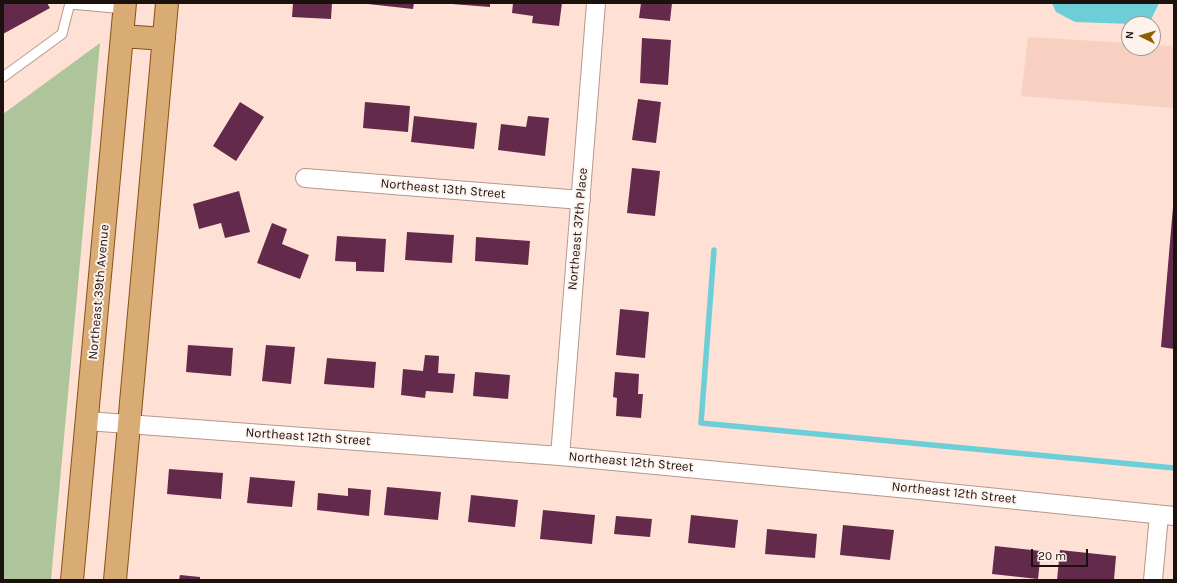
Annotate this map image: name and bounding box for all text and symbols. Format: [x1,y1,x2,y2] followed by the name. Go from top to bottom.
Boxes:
[1121,16,1161,56] north arrow
[1123,31,1136,40] text: N
[565,167,591,291] street label: Northeast 37th Place
[380,176,506,202] street label: Northeast 13th Street
[85,224,113,360] street label: Northeast 39th Avenue
[245,425,371,449] street label: Northeast 12th Street
[568,449,694,475] street label: Northeast 12th Street
[891,479,1017,507] street label: Northeast 12th Street
[1033,541,1090,567] scale bar
[1038,549,1066,563] text: 20 m

